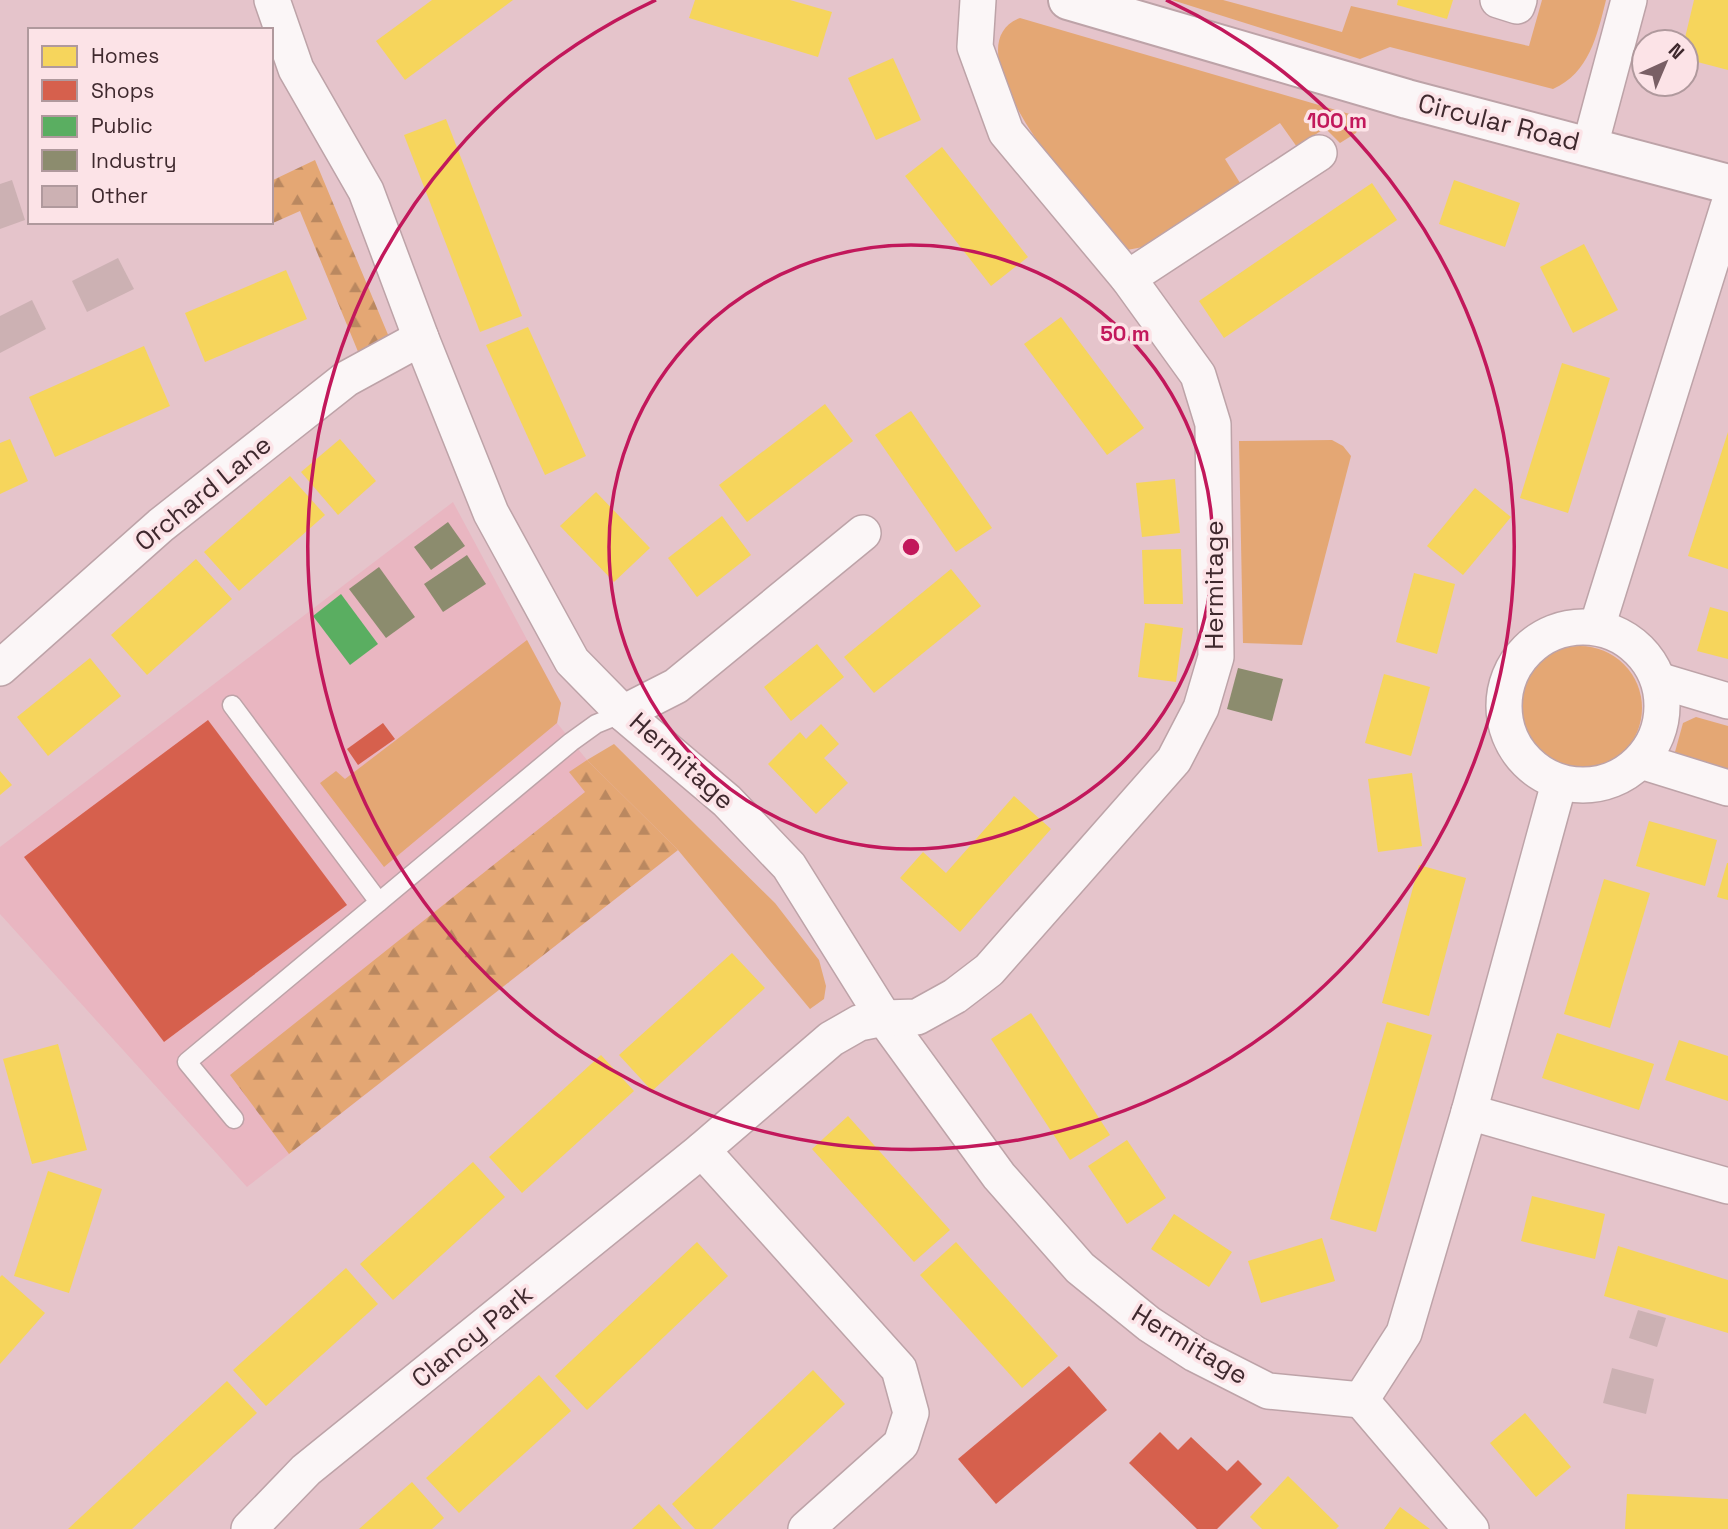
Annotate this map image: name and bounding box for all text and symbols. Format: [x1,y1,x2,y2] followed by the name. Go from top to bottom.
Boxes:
[28,28,273,224] legend
[1630,28,1700,98] north arrow
[1663,38,1690,65] text: N
[91,42,159,69] text: Homes
[91,77,154,104] text: Shops
[1415,85,1583,159] street label: Circular Road
[1307,107,1367,134] text: 100 m
[91,112,153,139] text: Public
[91,147,177,174] text: Industry
[91,182,148,209] text: Other
[1100,320,1150,347] text: 50 m
[128,427,278,559] street label: Orchard Lane
[1197,520,1231,650] street label: Hermitage
[899,535,923,559] centre of rings
[622,705,742,817] street label: Hermitage
[405,1277,539,1395] street label: Clancy Park
[1126,1296,1254,1392] street label: Hermitage

